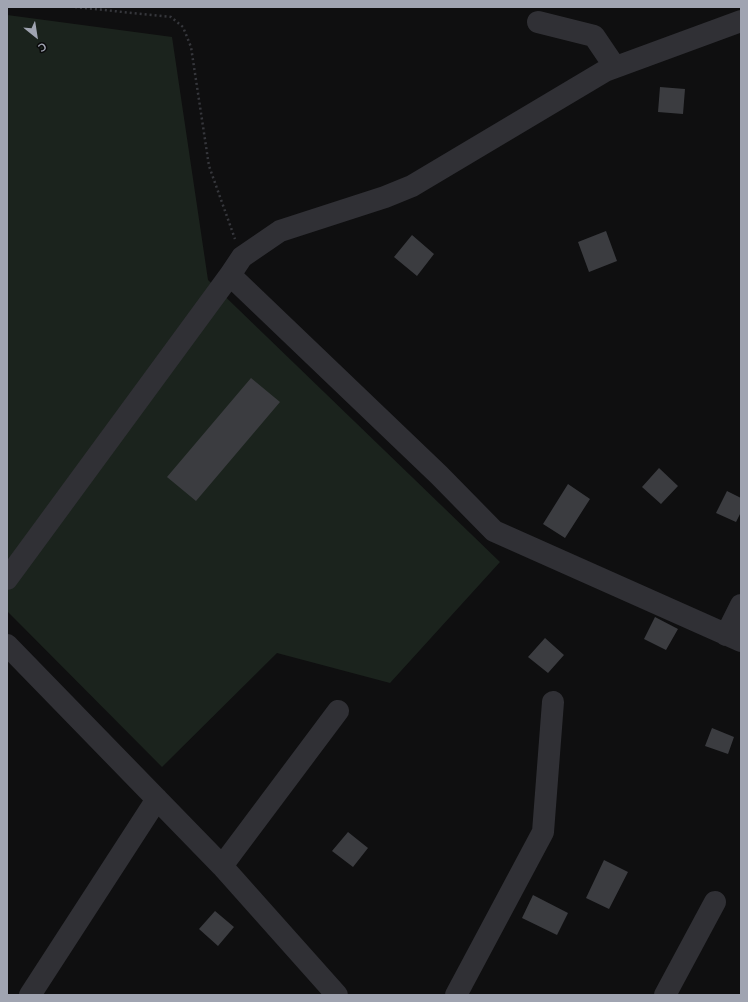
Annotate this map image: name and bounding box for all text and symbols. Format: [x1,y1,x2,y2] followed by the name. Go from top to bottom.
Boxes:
[16,16,56,56] north arrow
[35,38,49,55] text: С

